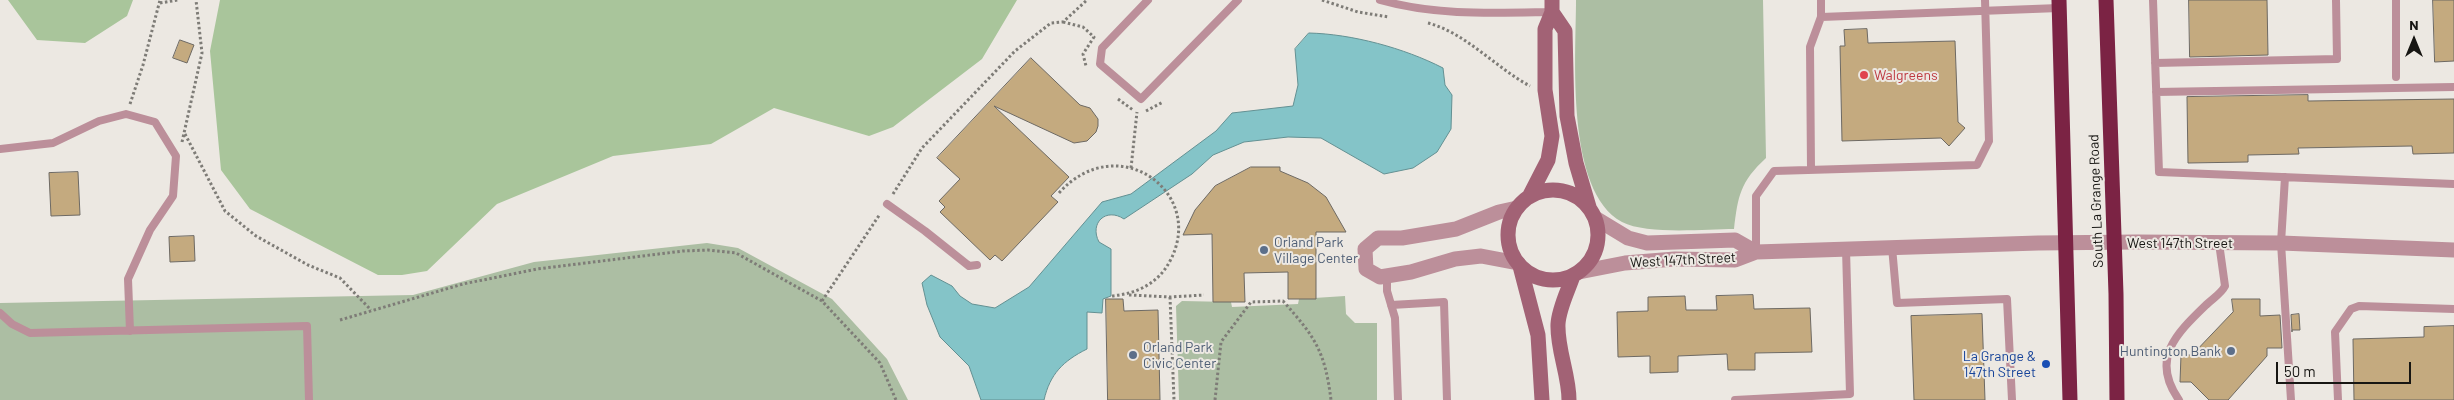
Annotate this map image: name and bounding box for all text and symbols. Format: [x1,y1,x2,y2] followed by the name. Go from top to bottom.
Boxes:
[2389,15,2439,65] north arrow
[2409,16,2419,33] text: N
[1874,67,1938,83] place label: Walgreens
[1858,69,1870,81] marker: Walgreens
[2085,134,2107,268] street label: South La Grange Road
[1274,234,1358,266] place label: Orland Park Village Center
[2127,235,2233,251] street label: West 147th Street
[1258,244,1270,256] marker: Orland Park Village Center
[1630,249,1736,271] street label: West 147th Street
[1143,339,1216,372] place label: Orland Park Civic Center
[2120,343,2221,359] place label: Huntington Bank
[2225,345,2237,357] marker: Huntington Bank
[1963,348,2036,381] place label: La Grange & 147th Street
[1127,349,1139,361] marker: Orland Park Civic Center
[2279,352,2414,384] scale bar
[2040,358,2052,370] marker: La Grange & 147th Street
[2284,362,2316,380] text: 50 m

